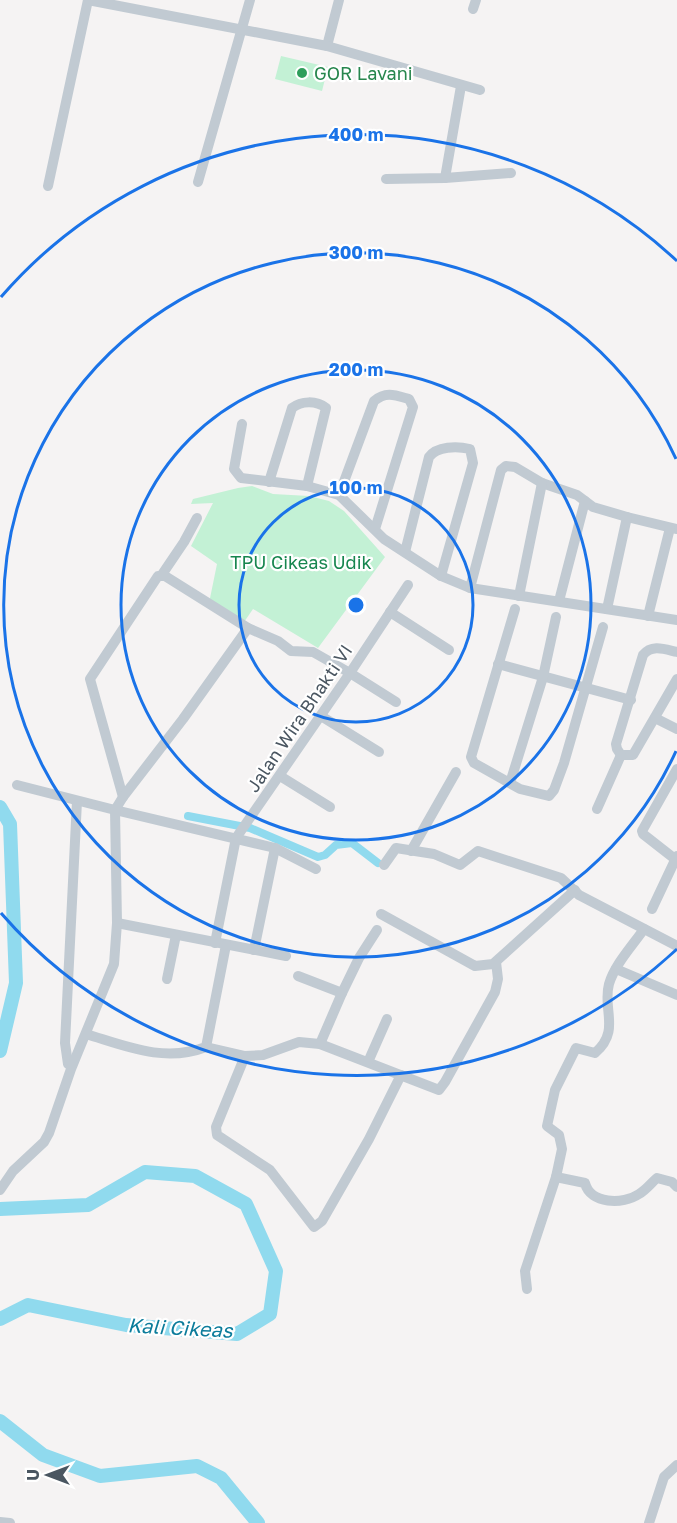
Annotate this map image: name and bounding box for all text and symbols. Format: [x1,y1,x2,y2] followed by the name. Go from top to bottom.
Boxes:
[314,62,413,84] place label: GOR Lavani
[295,66,309,80] marker: GOR Lavani
[329,123,383,145] text: 400 m
[329,241,383,263] text: 300 m
[329,358,383,380] text: 200 m
[330,476,382,498] text: 100 m
[230,551,372,573] park label: TPU Cikeas Udik
[346,595,366,615] centre of rings
[241,640,357,796] street label: Jalan Wira Bhakti VI
[127,1312,234,1342] water label: Kali Cikeas
[18,1445,78,1505] north arrow
[23,1469,43,1481] text: U

